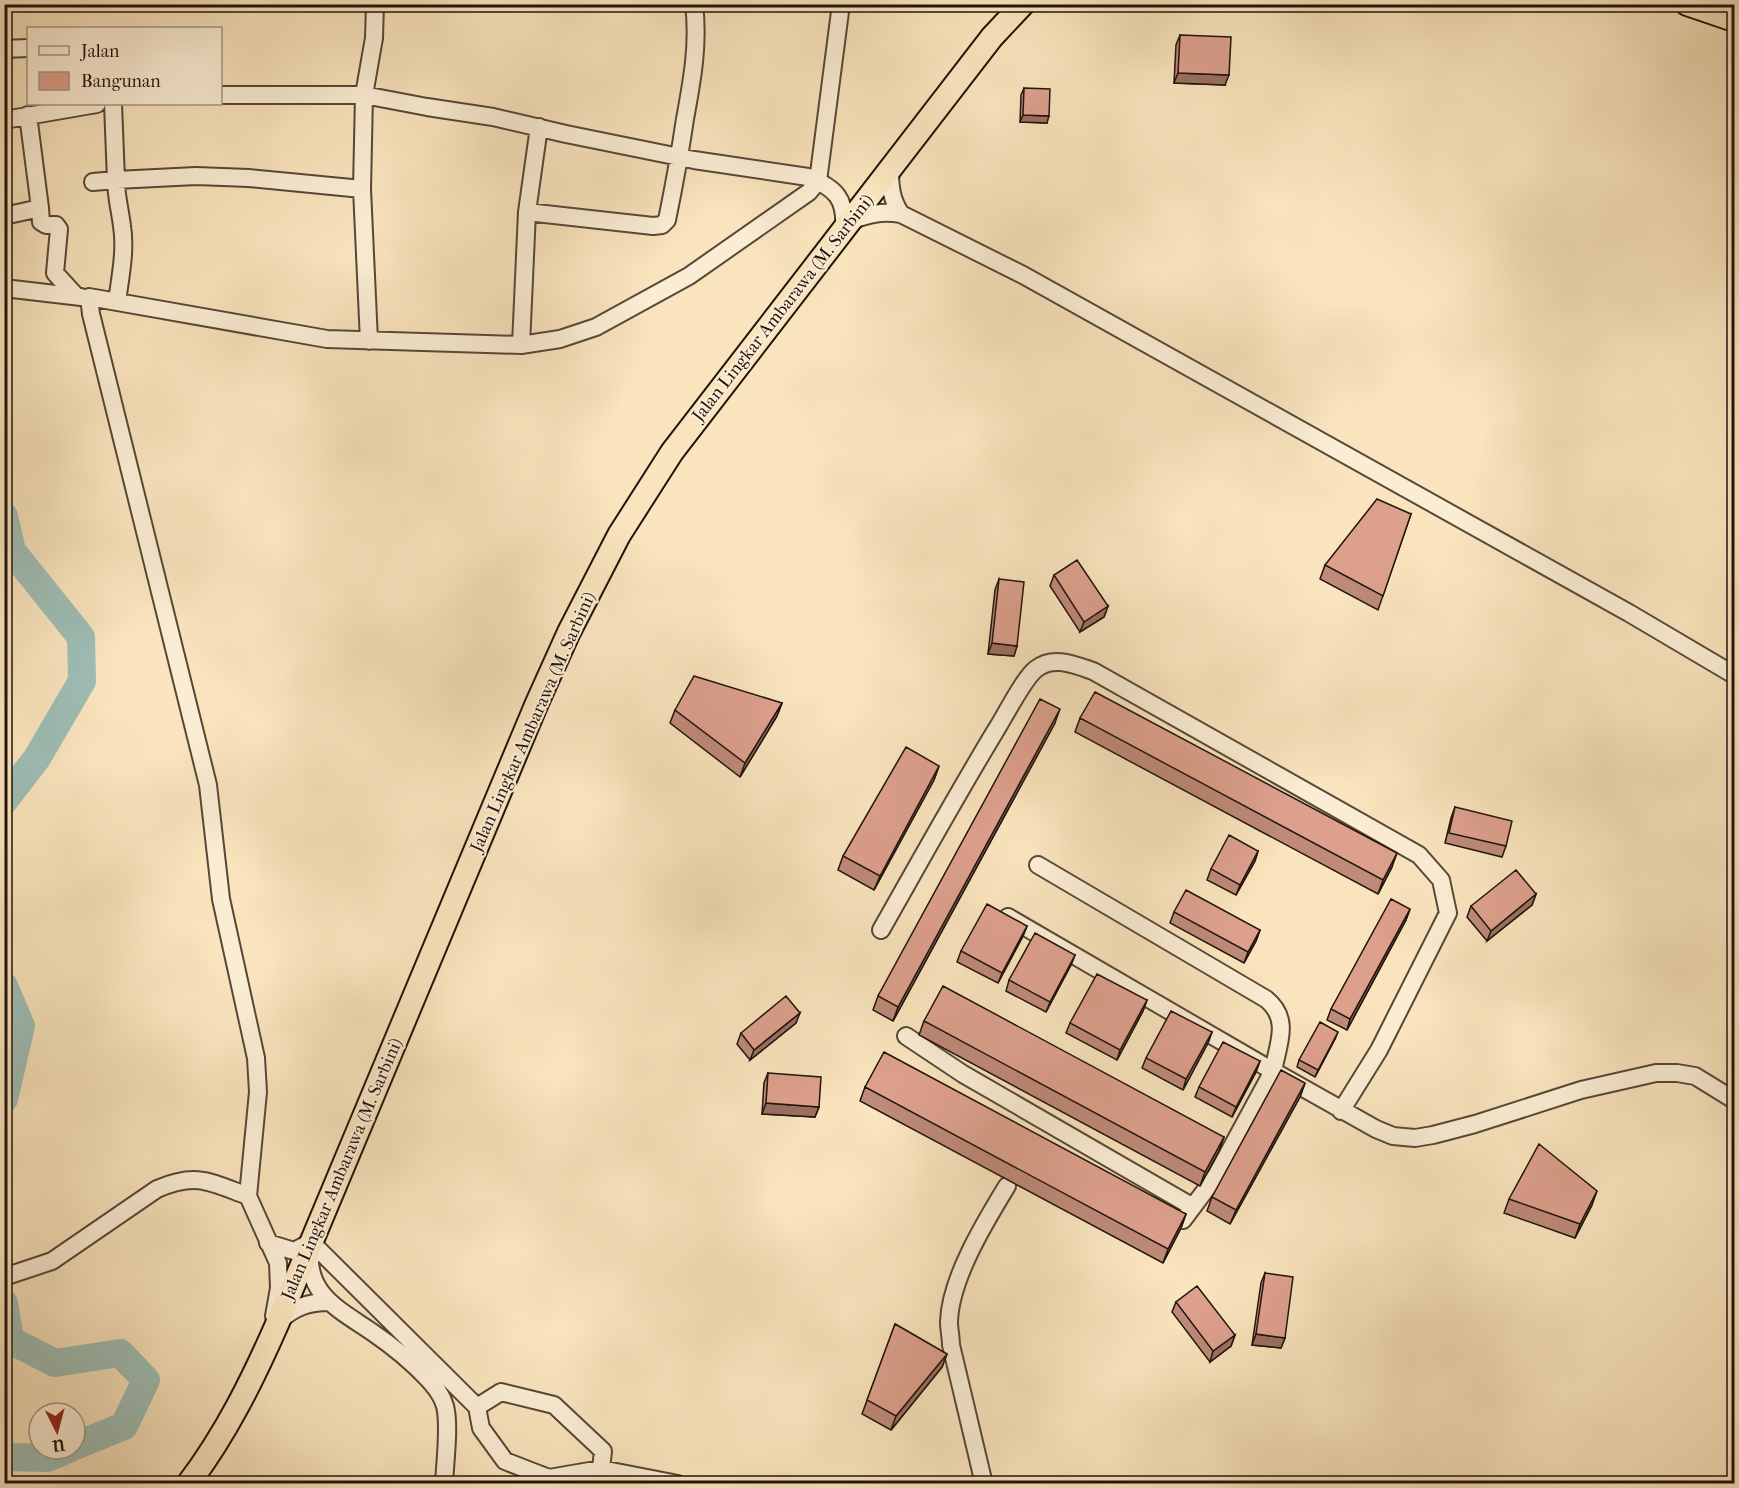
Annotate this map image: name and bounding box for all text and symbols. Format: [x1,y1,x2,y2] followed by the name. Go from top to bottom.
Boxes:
[27,27,222,105] legend
[79,41,120,62] text: Jalan
[81,71,161,92] text: Bangunan
[687,190,878,427] street label: Jalan Lingkar Ambarawa (M. Sarbini)
[465,589,600,857] street label: Jalan Lingkar Ambarawa (M. Sarbini)
[276,1035,407,1305] street label: Jalan Lingkar Ambarawa (M. Sarbini)
[27,1401,87,1461] north arrow
[51,1435,67,1456] text: U

